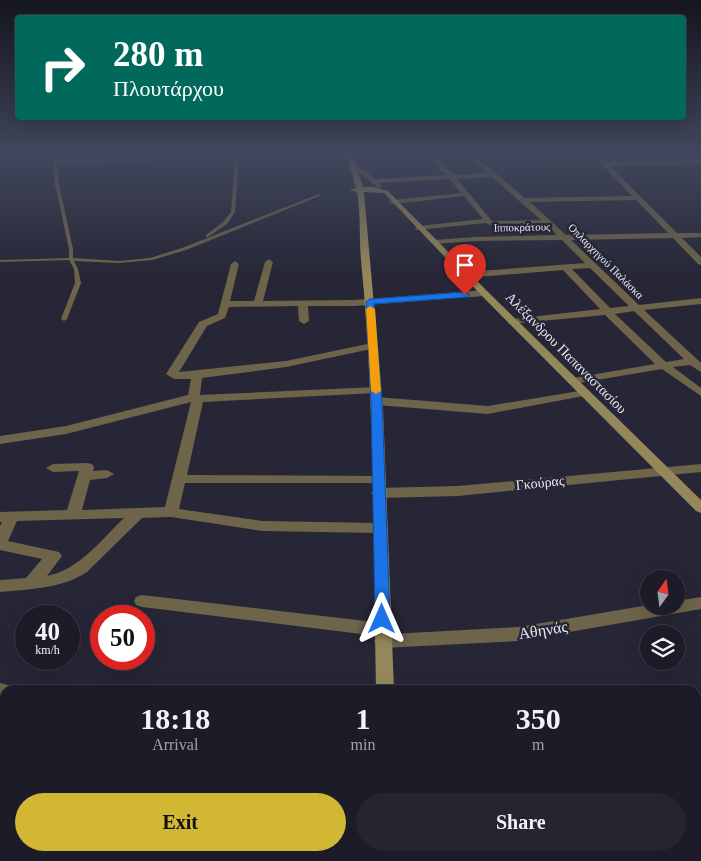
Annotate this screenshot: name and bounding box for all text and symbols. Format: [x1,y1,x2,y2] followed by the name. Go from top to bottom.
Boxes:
[30,35,95,100] icon: right
[113,35,203,74] text: 280 m
[113,76,224,101] text: Πλουτάρχου
[494,220,551,233] street label: Ιπποκράτους
[566,221,646,301] street label: Οπλαρχηγού Παλάσκα
[444,244,486,295] pin
[451,251,479,279] icon: arrive
[503,290,629,416] street label: Αλέξανδρου Παπαναστασίου
[515,473,565,493] street label: Γκούρας
[640,570,685,615] north arrow
[640,570,685,670] map controls
[355,592,407,644] position arrow
[90,605,155,670] speed limit sign: 50
[35,618,60,645] text: 40
[517,618,570,643] street label: Αθηνάς
[640,625,685,670] button: layers
[35,643,60,657] text: km/h
[140,702,210,735] text: 18:18
[355,702,370,735] text: 1
[516,702,561,735] text: 350
[152,736,198,753] text: Arrival
[351,736,375,753] text: min
[532,736,544,753] text: m
[15,793,346,851] button: Exit
[356,793,686,851] button: Share

